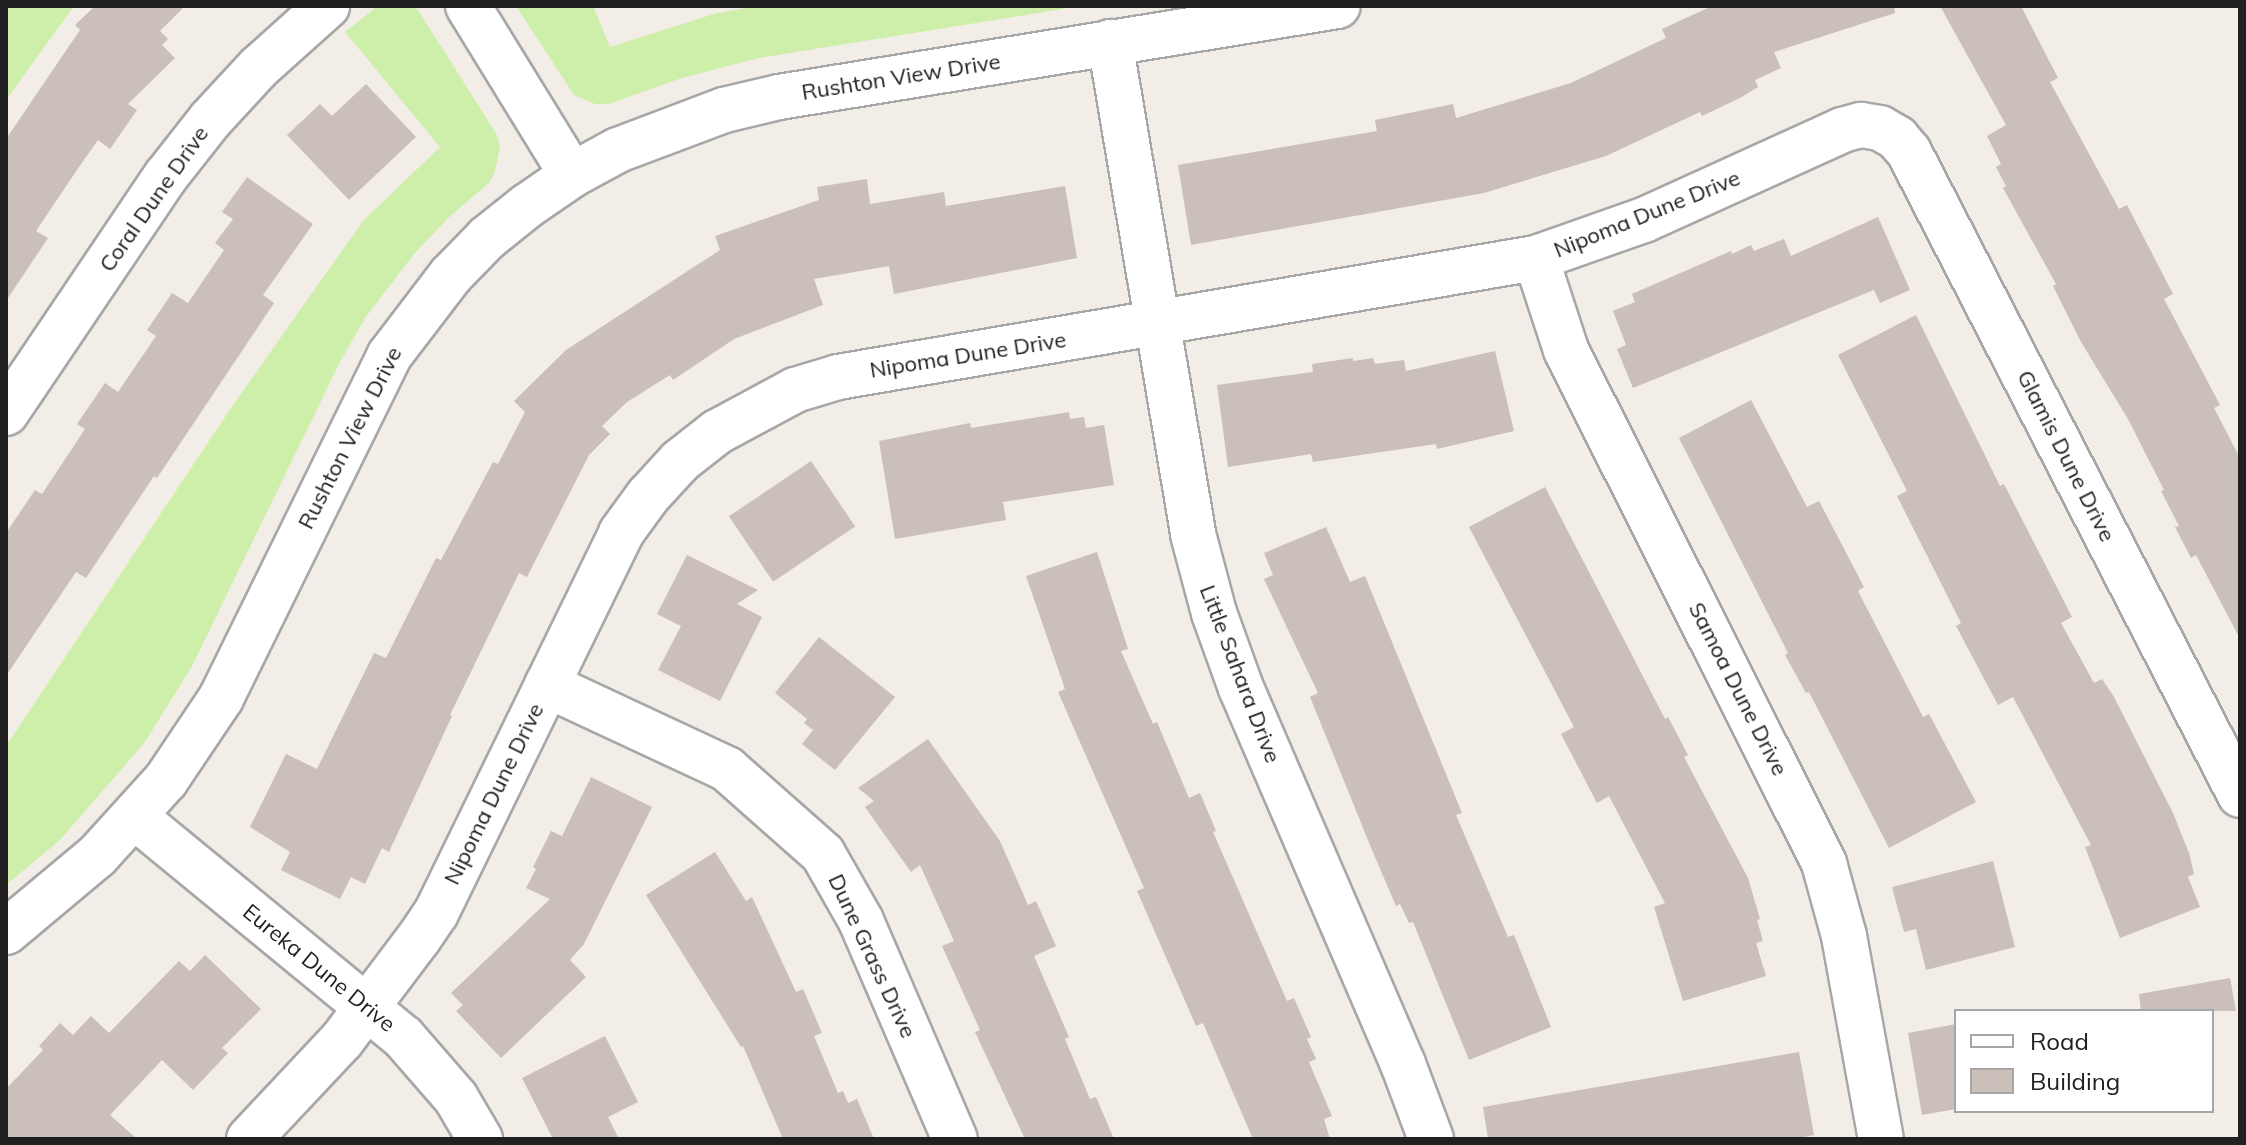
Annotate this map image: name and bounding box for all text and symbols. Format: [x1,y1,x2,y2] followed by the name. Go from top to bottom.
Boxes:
[800,48,1002,106] street label: Rushton View Drive
[94,121,214,277] street label: Coral Dune Drive
[1550,165,1744,263] street label: Nipoma Dune Drive
[868,326,1068,384] street label: Nipoma Dune Drive
[293,342,407,534] street label: Rushton View Drive
[2011,366,2121,546] street label: Glamis Dune Drive
[1194,581,1286,767] street label: Little Sahara Drive
[1683,598,1793,780] street label: Samoa Dune Drive
[439,699,549,889] street label: Nipoma Dune Drive
[823,870,921,1042] street label: Dune Grass Drive
[237,898,401,1038] street label: Eureka Dune Drive
[1954,1009,2214,1113] legend
[2030,1026,2089,1056] text: Road
[2030,1066,2120,1096] text: Building

